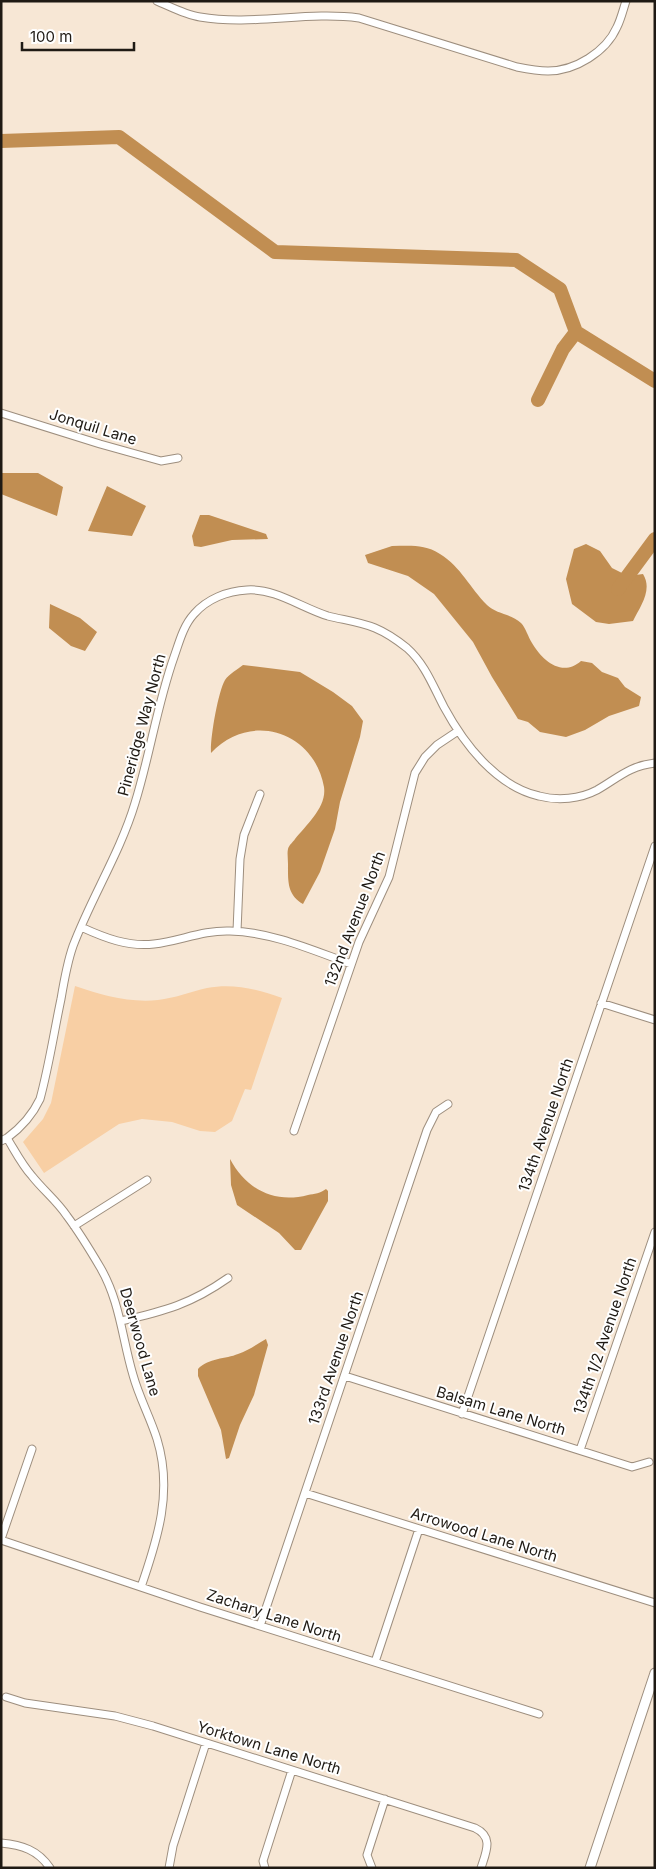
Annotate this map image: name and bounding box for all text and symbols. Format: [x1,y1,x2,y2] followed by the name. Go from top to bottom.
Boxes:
[22,20,135,52] scale bar
[30,27,72,46] text: 100 m
[47,404,139,449] street label: Jonquil Lane
[113,652,170,798] street label: Pineridge Way North
[320,848,389,989] street label: 132nd Avenue North
[514,1056,577,1194] street label: 134th Avenue North
[569,1255,640,1417] street label: 134th 1/2 Avenue North
[116,1285,165,1398] street label: Deerwood Lane
[304,1288,367,1427] street label: 133rd Avenue North
[434,1382,568,1439] street label: Balsam Lane North
[408,1503,560,1566] street label: Arrowood Lane North
[204,1585,344,1646] street label: Zachary Lane North
[195,1717,343,1778] street label: Yorktown Lane North

